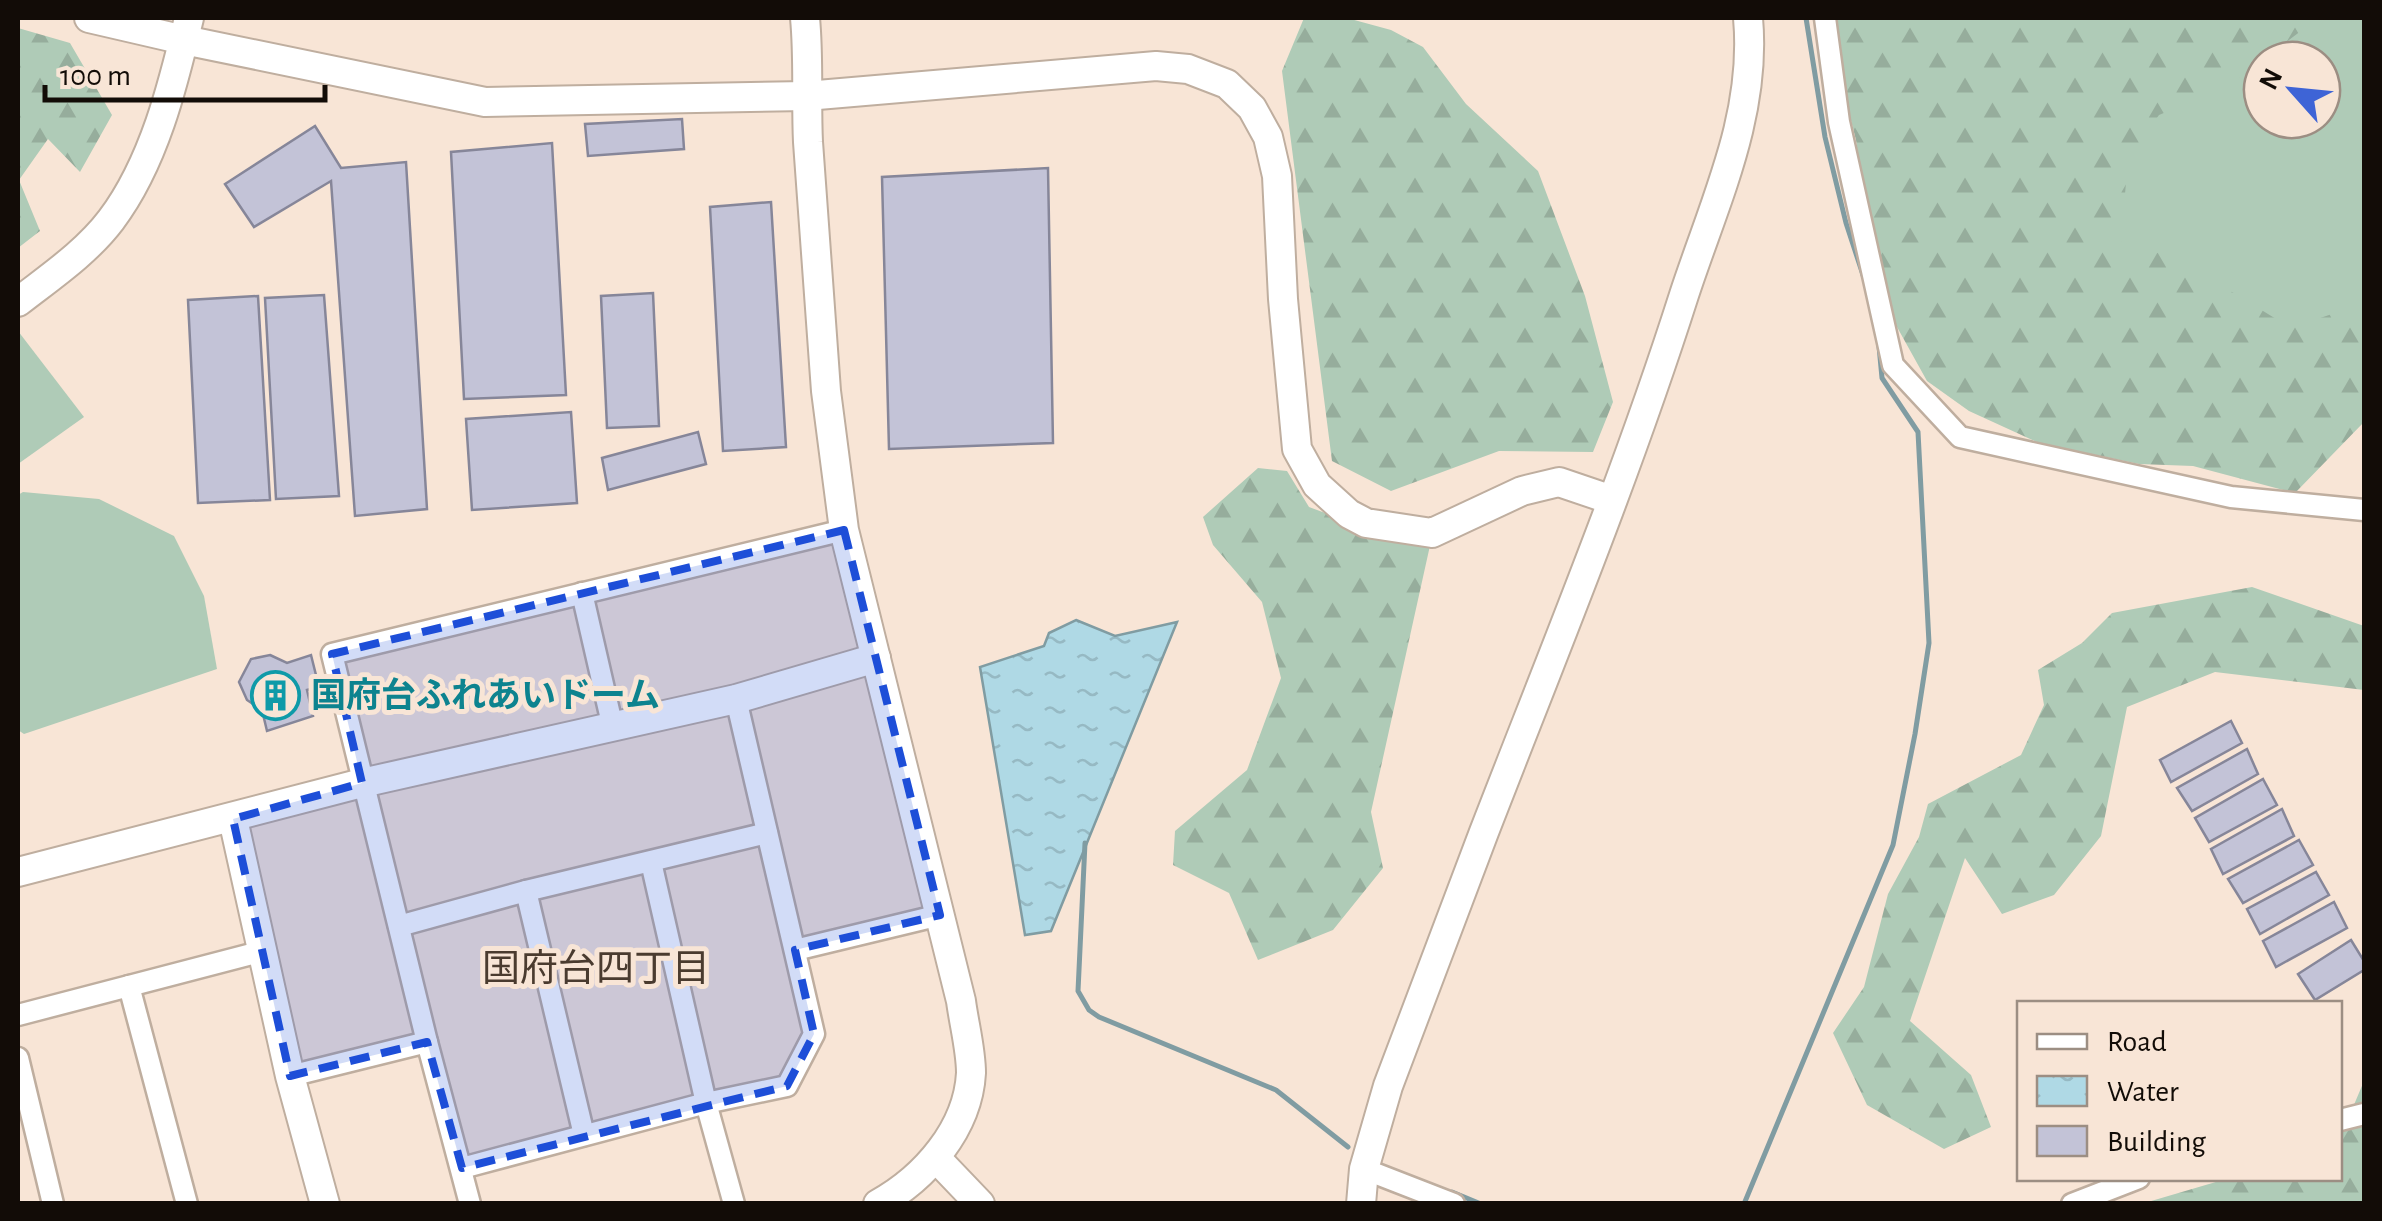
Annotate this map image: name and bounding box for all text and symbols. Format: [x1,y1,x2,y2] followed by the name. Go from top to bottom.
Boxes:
[45,40,325,102] scale bar
[2242,40,2342,140] north arrow
[60,61,131,91] text: 100 m
[2255,65,2288,95] text: N
[250,669,302,721] building icon: 国府台ふれあいドーム
[311,677,660,714] place label: 国府台ふれあいドーム
[482,948,710,989] district label: 国府台四丁目
[2017,1001,2342,1181] legend
[2107,1027,2167,1057] text: Road
[2107,1077,2179,1107] text: Water
[2107,1127,2206,1157] text: Building

